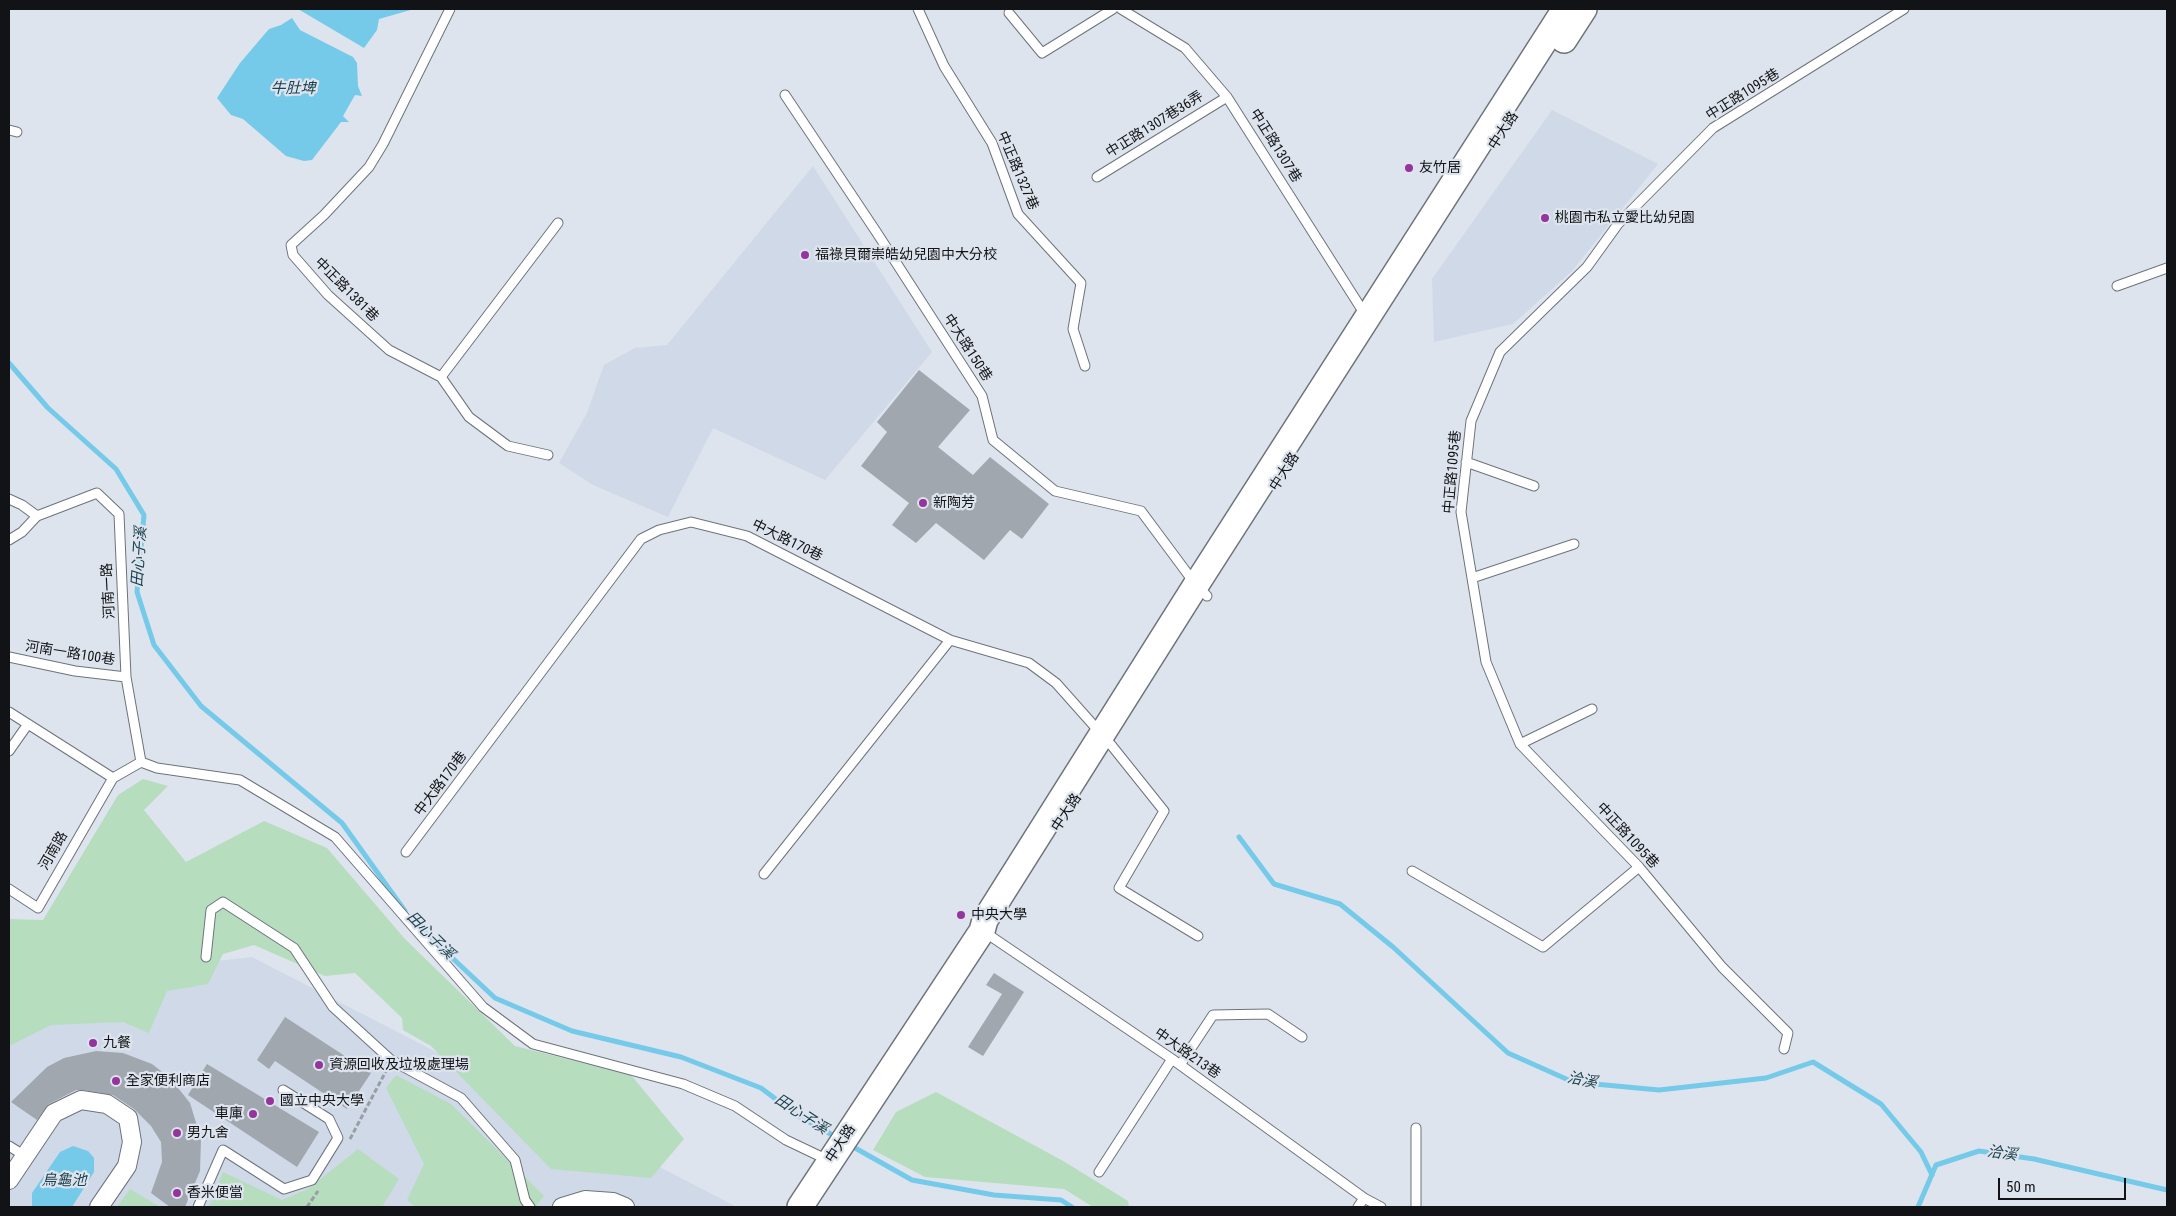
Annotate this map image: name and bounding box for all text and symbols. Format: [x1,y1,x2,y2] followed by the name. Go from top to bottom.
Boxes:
[1703,66,1783,124] street label: 中正路1095巷
[271,80,315,98] water label: 牛肚埤
[1103,88,1207,162] street label: 中正路1307巷36弄
[1246,106,1304,186] street label: 中正路1307巷
[1486,109,1522,153] street label: 中大路
[993,129,1041,213] street label: 中正路1327巷
[1419,160,1461,176] place label: 友竹居
[1403,162,1415,174] marker: 友竹居
[1555,210,1695,226] place label: 桃園市私立愛比幼兒園
[1539,212,1551,224] marker: 桃園市私立愛比幼兒園
[815,247,997,263] place label: 福祿貝爾崇皓幼兒園中大分校
[799,249,811,261] marker: 福祿貝爾崇皓幼兒園中大分校
[310,254,382,326] street label: 中正路1381巷
[939,311,995,385] street label: 中大路150巷
[1441,430,1465,514] street label: 中正路1095巷
[1267,450,1303,494] street label: 中大路
[933,495,975,511] place label: 新陶芳
[917,497,929,509] marker: 新陶芳
[749,517,825,565] street label: 中大路170巷
[129,526,151,588] water label: 田心子溪
[99,563,119,619] street label: 河南一路
[24,639,116,669] street label: 河南一路100巷
[411,748,471,820] street label: 中大路170巷
[1049,791,1085,835] street label: 中大路
[1592,800,1662,872] street label: 中正路1095巷
[36,829,72,873] street label: 河南路
[971,907,1027,923] place label: 中央大學
[402,908,458,964] water label: 田心子溪
[955,909,967,921] marker: 中央大學
[1151,1025,1223,1083] street label: 中大路213巷
[103,1035,131,1051] place label: 九餐
[87,1037,99,1049] marker: 九餐
[329,1057,469,1073] place label: 資源回收及垃圾處理場
[313,1059,325,1071] marker: 資源回收及垃圾處理場
[1566,1069,1598,1093] water label: 洽溪
[126,1073,210,1089] place label: 全家便利商店
[110,1075,122,1087] marker: 全家便利商店
[771,1091,831,1139] water label: 田心子溪
[280,1093,364,1109] place label: 國立中央大學
[264,1095,276,1107] marker: 國立中央大學
[215,1106,243,1122] place label: 車庫
[247,1108,259,1120] marker: 車庫
[823,1122,859,1166] street label: 中大路
[187,1125,229,1141] place label: 男九舍
[171,1127,183,1139] marker: 男九舍
[1986,1143,2018,1165] water label: 洽溪
[2001,1168,2128,1200] scale bar
[42,1172,86,1190] water label: 烏龜池
[2006,1178,2036,1196] text: 50 m
[187,1185,243,1201] place label: 香米便當
[171,1187,183,1199] marker: 香米便當

